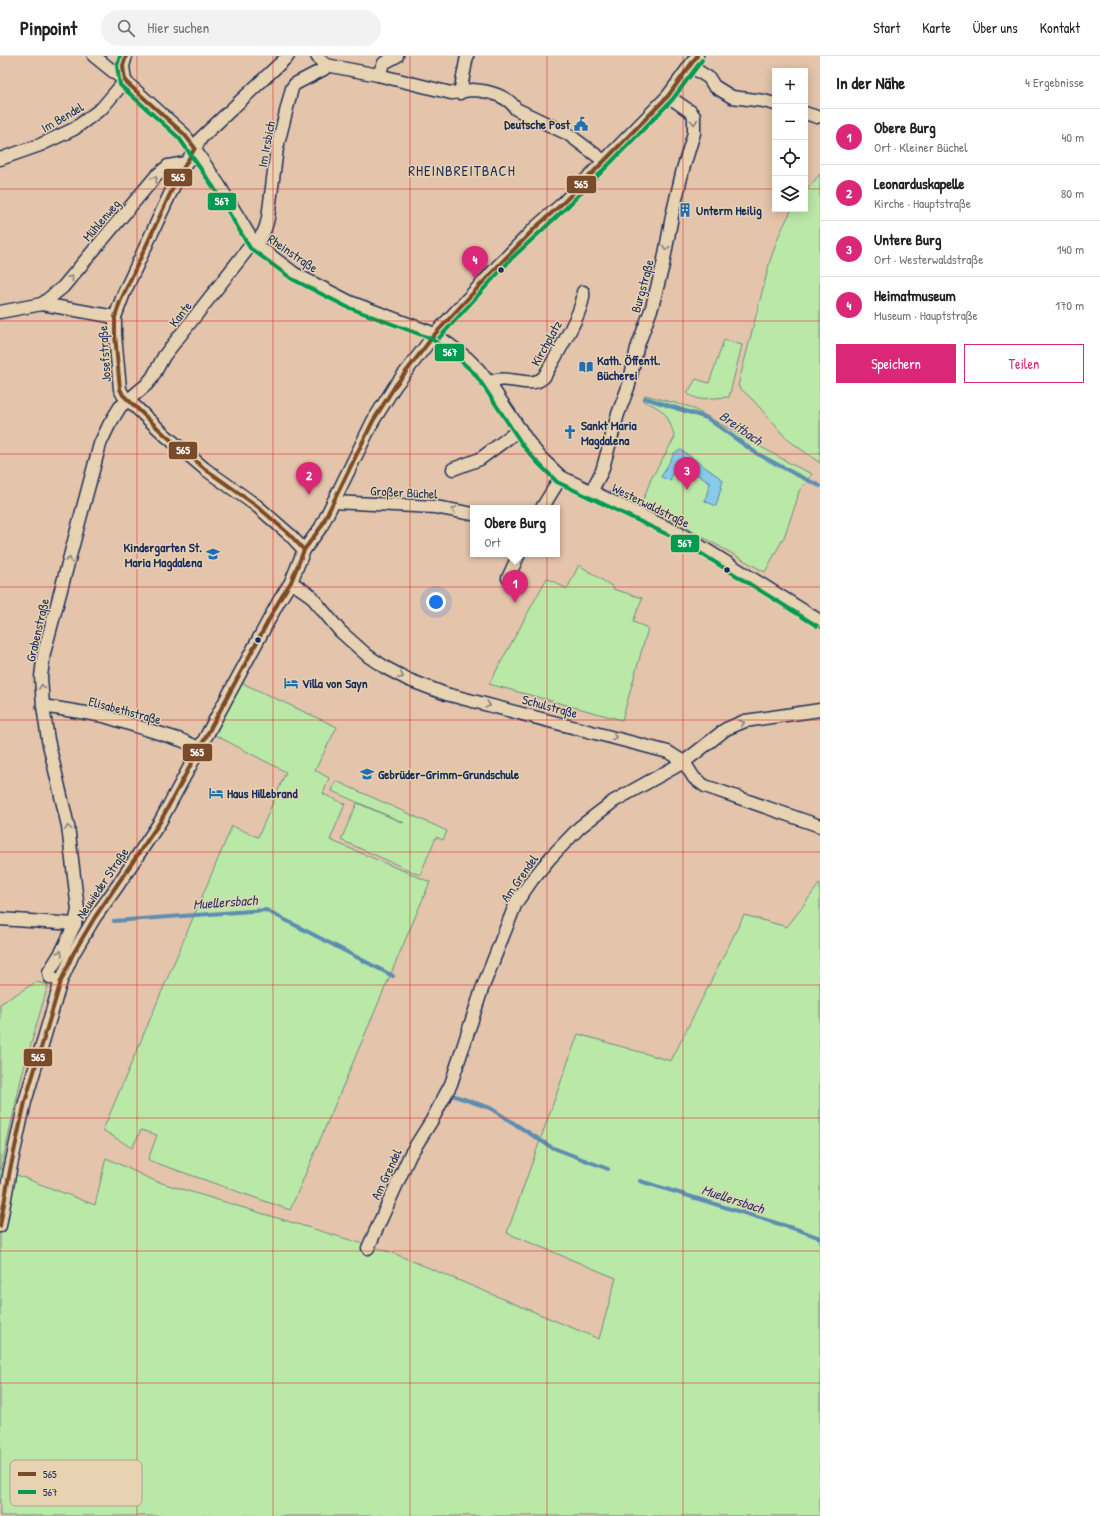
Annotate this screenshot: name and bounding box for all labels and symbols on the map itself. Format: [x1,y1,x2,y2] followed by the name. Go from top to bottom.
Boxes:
[37,97,87,136] street label: Im Bendel
[504,115,571,133] place label: Deutsche Post
[573,116,589,132] public building icon: Deutsche Post
[689,118,698,125] one-way arrow
[253,119,279,169] street label: Im Irsbich
[408,160,516,181] district label: RHEINBREITBACH
[163,168,193,187] line badge: 565
[171,170,185,184] text: 565
[566,175,597,194] line badge: 565
[150,176,157,183] one-way arrow
[574,177,588,191] text: 565
[207,192,237,211] line badge: 567
[215,194,230,208] text: 567
[78,195,124,245] street label: Mühlenweg
[696,201,762,220] place label: Unterm Heilig
[677,202,693,218] building icon: Unterm Heilig
[264,230,322,276] street label: Rheinstraße
[662,245,671,251] one-way arrow
[462,246,488,279] pin: 4
[626,257,658,315] street label: Burgstraße
[496,265,506,275] unlabelled marker
[66,275,73,283] one-way arrow
[164,298,196,330] street label: Kante
[526,317,566,369] street label: Kirchplatz
[93,325,115,383] street label: Josefstraße
[434,343,465,362] line badge: 567
[443,345,458,359] text: 567
[597,351,661,384] place label: Kath. Öffentl. Bücherei
[578,359,594,375] library icon: Kath. Öffentl. Bücherei
[716,406,768,450] water label: Breitbach
[581,416,638,450] place label: Sankt Maria Magdalena
[562,424,578,440] church icon: Sankt Maria Magdalena
[168,441,198,460] line badge: 565
[176,443,190,457] text: 565
[674,457,700,490] pin: 3
[296,462,322,495] pin: 2
[609,478,693,532] street label: Westerwaldstraße
[370,481,439,503] street label: Großer Büchel
[451,507,457,515] one-way arrow
[670,534,700,553] line badge: 567
[678,536,693,550] text: 567
[124,538,203,572] place label: Kindergarten St. Maria Magdalena
[205,546,221,562] school or university icon: Kindergarten St. Maria Magdalena
[64,557,73,564] one-way arrow
[722,565,732,575] unlabelled marker
[502,570,528,603] pin: 1
[426,592,446,612] your location
[21,597,53,663] street label: Grabenstraße
[253,635,263,645] unlabelled marker
[397,671,405,679] one-way arrow
[302,674,368,693] place label: Villa von Sayn
[283,675,299,691] hotel icon: Villa von Sayn
[37,684,46,690] one-way arrow
[520,690,580,722] street label: Schulstraße
[87,692,163,728] street label: Elisabethstraße
[485,700,492,709] one-way arrow
[739,719,746,728] one-way arrow
[611,733,617,741] one-way arrow
[182,743,213,762] line badge: 565
[190,745,204,759] text: 565
[378,765,520,783] place label: Gebrüder-Grimm-Grundschule
[359,766,375,782] school or university icon: Gebrüder-Grimm-Grundschule
[227,784,298,802] place label: Haus Hillebrand
[208,785,224,801] hotel icon: Haus Hillebrand
[64,825,73,831] one-way arrow
[72,844,132,922] street label: Neuwieder Straße
[496,850,542,905] street label: Am Grendel
[192,890,259,913] water label: Muellersbach
[55,950,63,957] one-way arrow
[23,1048,53,1067] line badge: 565
[31,1050,45,1064] text: 565
[366,1145,406,1202] street label: Am Grendel
[700,1180,768,1218] water label: Muellersbach
[10,1460,142,1506] legend
[43,1467,57,1481] text: 565
[43,1485,58,1499] text: 567

